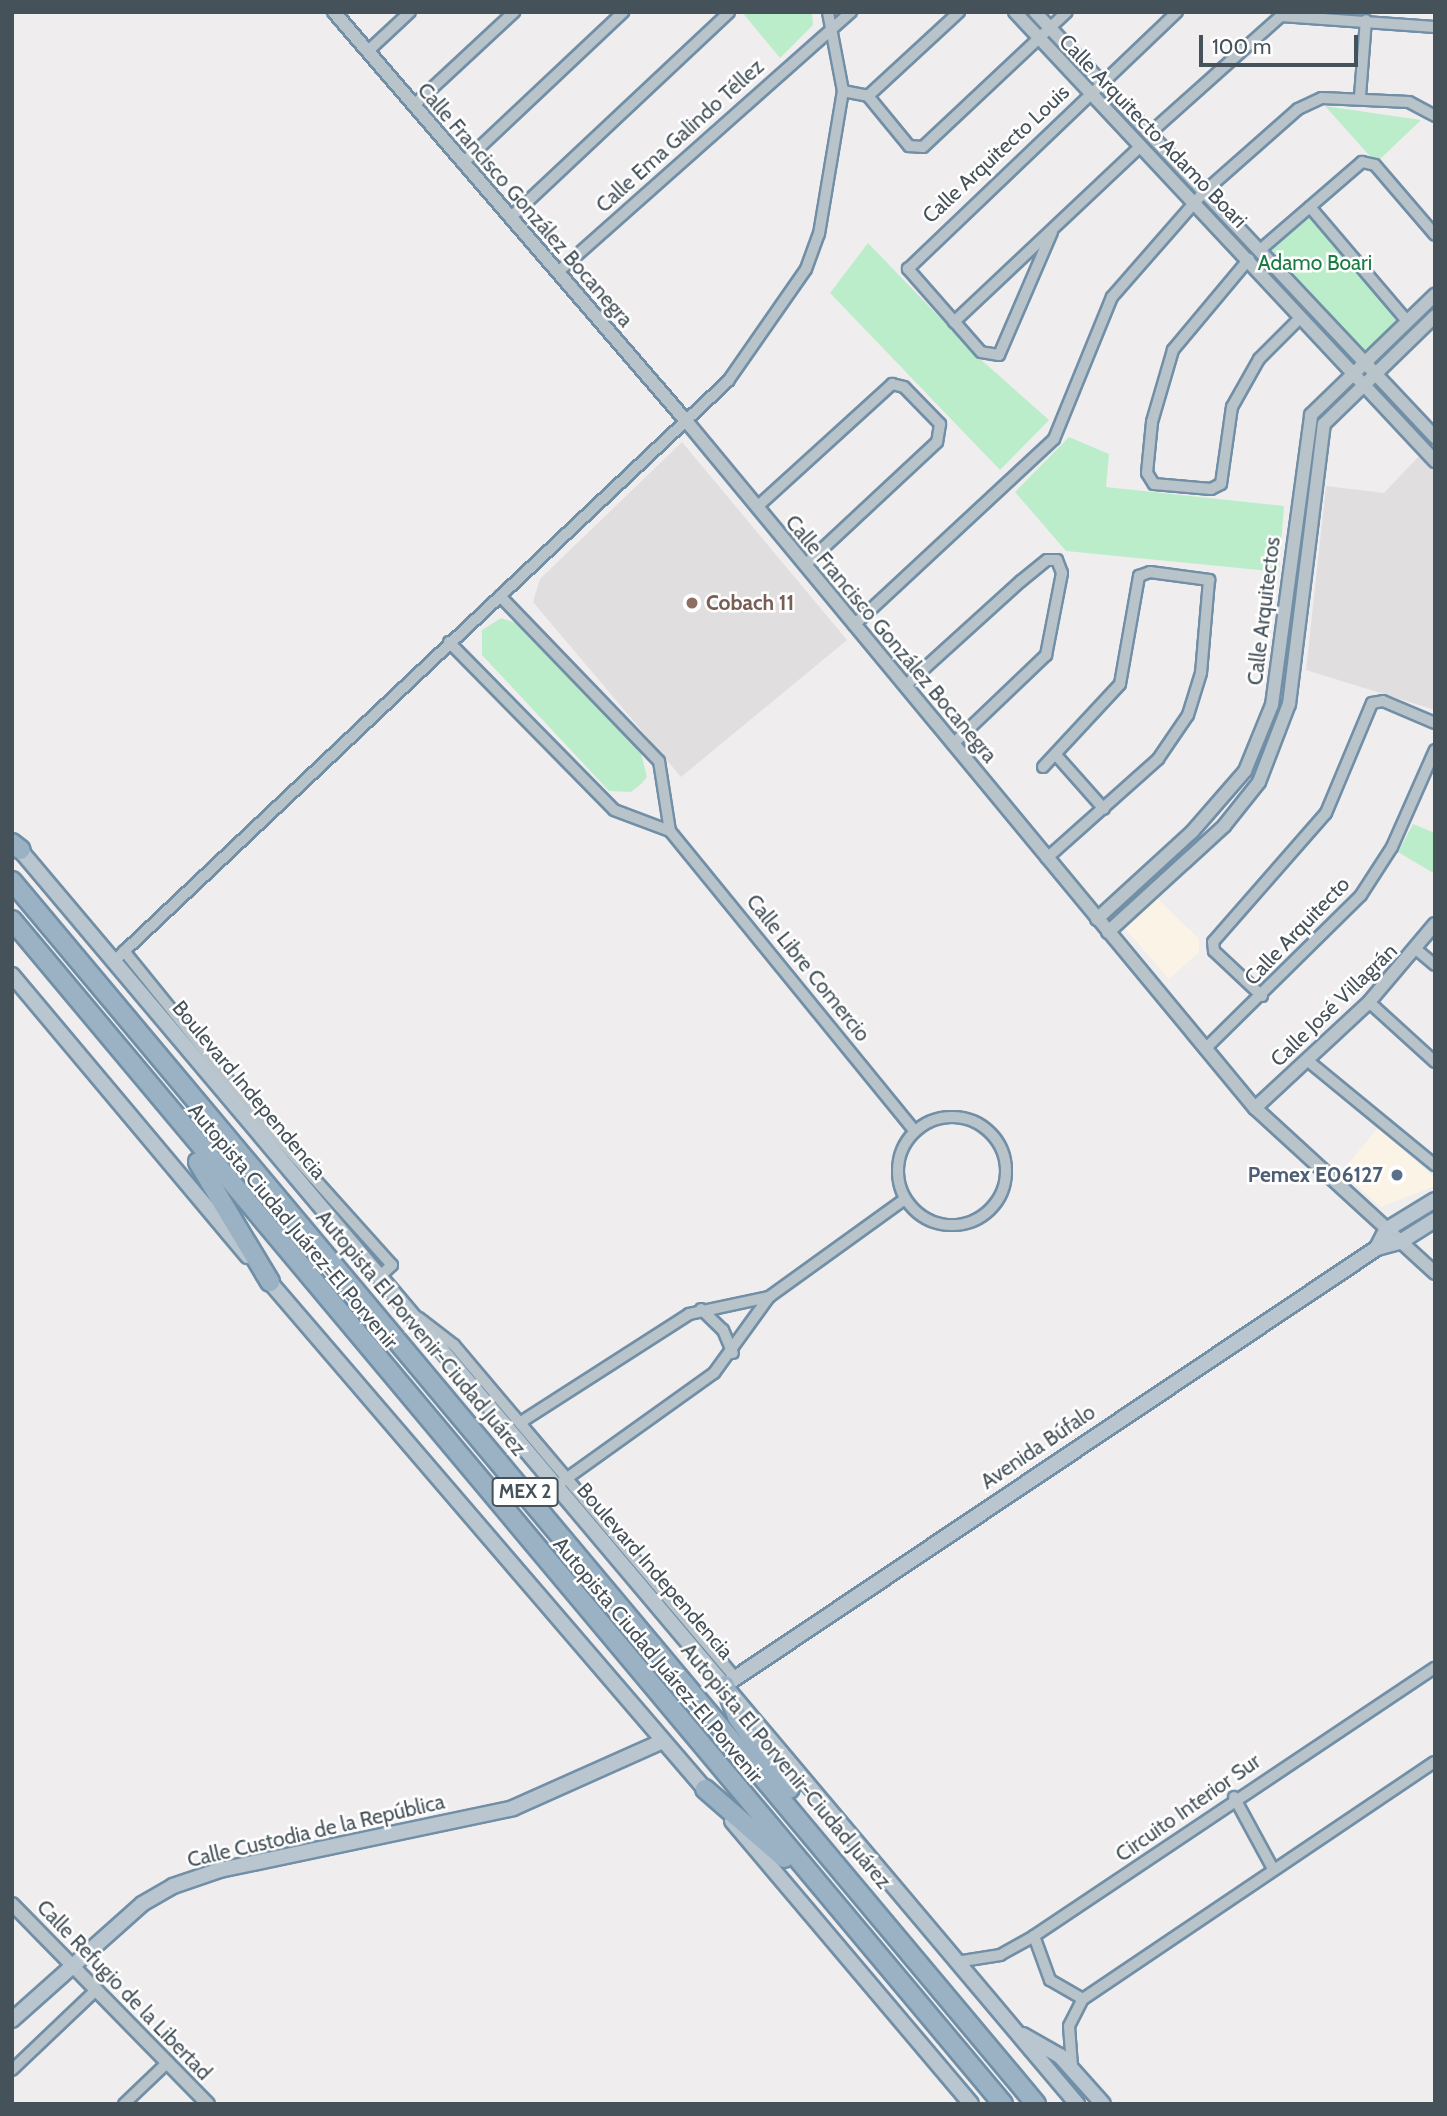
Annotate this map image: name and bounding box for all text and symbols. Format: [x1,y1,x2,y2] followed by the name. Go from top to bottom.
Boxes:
[1202,21,1361,65] scale bar
[1054,29,1252,233] street label: Calle Arquitecto Adamo Boari
[1212,34,1271,59] text: 100 m
[591,54,769,218] street label: Calle Ema Galindo Téllez
[412,78,638,332] street label: Calle Francisco González Bocanegra
[917,80,1075,228] street label: Calle Arquitecto Louis
[1258,250,1372,276] park label: Adamo Boari
[780,510,1002,768] street label: Calle Francisco González Bocanegra
[1242,535,1286,687] street label: Calle Arquitectos
[706,590,794,616] place label: Cobach 11
[684,595,700,611] marker: Cobach 11
[1239,872,1355,990] street label: Calle Arquitecto
[741,889,875,1047] street label: Calle Libre Comercio
[1266,938,1402,1072] street label: Calle José Villagrán
[167,996,331,1184] street label: Boulevard Independencia
[183,1098,403,1354] street label: Autopista Ciudad Juárez-El Porvenir
[1248,1162,1383,1188] place label: Pemex E06127
[1389,1167,1405,1183] marker: Pemex E06127
[311,1205,531,1461] street label: Autopista El Porvenir-Ciudad Juárez
[976,1400,1100,1494] street label: Avenida Búfalo
[490,1476,560,1508] road number: MEX 2
[572,1478,738,1664] street label: Boulevard Independencia
[548,1532,768,1788] street label: Autopista Ciudad Juárez-El Porvenir
[676,1638,896,1894] street label: Autopista El Porvenir-Ciudad Juárez
[1111,1749,1265,1867] street label: Circuito Interior Sur
[185,1789,447,1873] street label: Calle Custodia de la República
[31,1895,217,2085] street label: Calle Refugio de la Libertad

